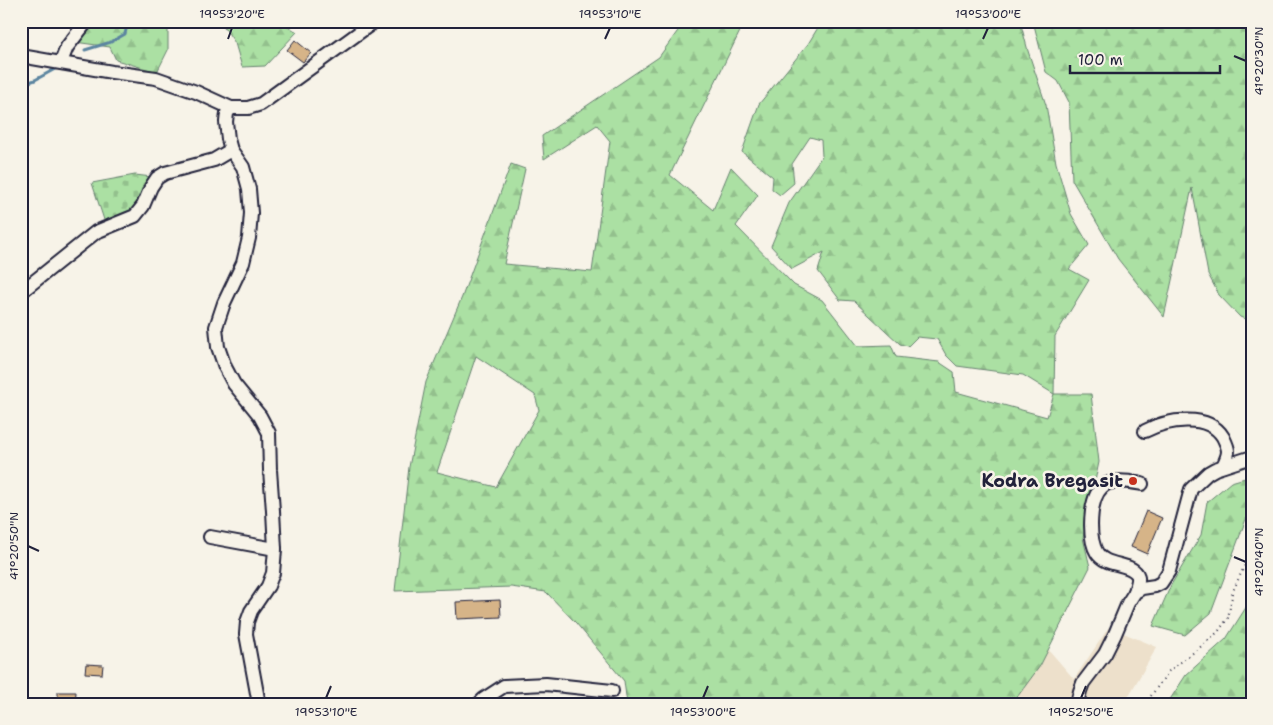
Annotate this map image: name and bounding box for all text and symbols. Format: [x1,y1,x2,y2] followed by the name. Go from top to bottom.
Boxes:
[199,6,265,22] text: 19°53'20"E
[579,6,641,22] text: 19°53'10"E
[955,6,1021,22] text: 19°53'00"E
[1251,27,1267,95] text: 41°20'30"N
[1070,42,1220,74] scale bar
[1078,50,1123,70] text: 100 m
[981,469,1123,493] place label: Kodra Bregasit
[1127,475,1139,487] marker: Kodra Bregasit
[6,512,22,580] text: 41°20'50"N
[1251,528,1267,596] text: 41°20'40"N
[295,704,357,720] text: 19°53'10"E
[670,704,736,720] text: 19°53'00"E
[1048,704,1114,720] text: 19°52'50"E

